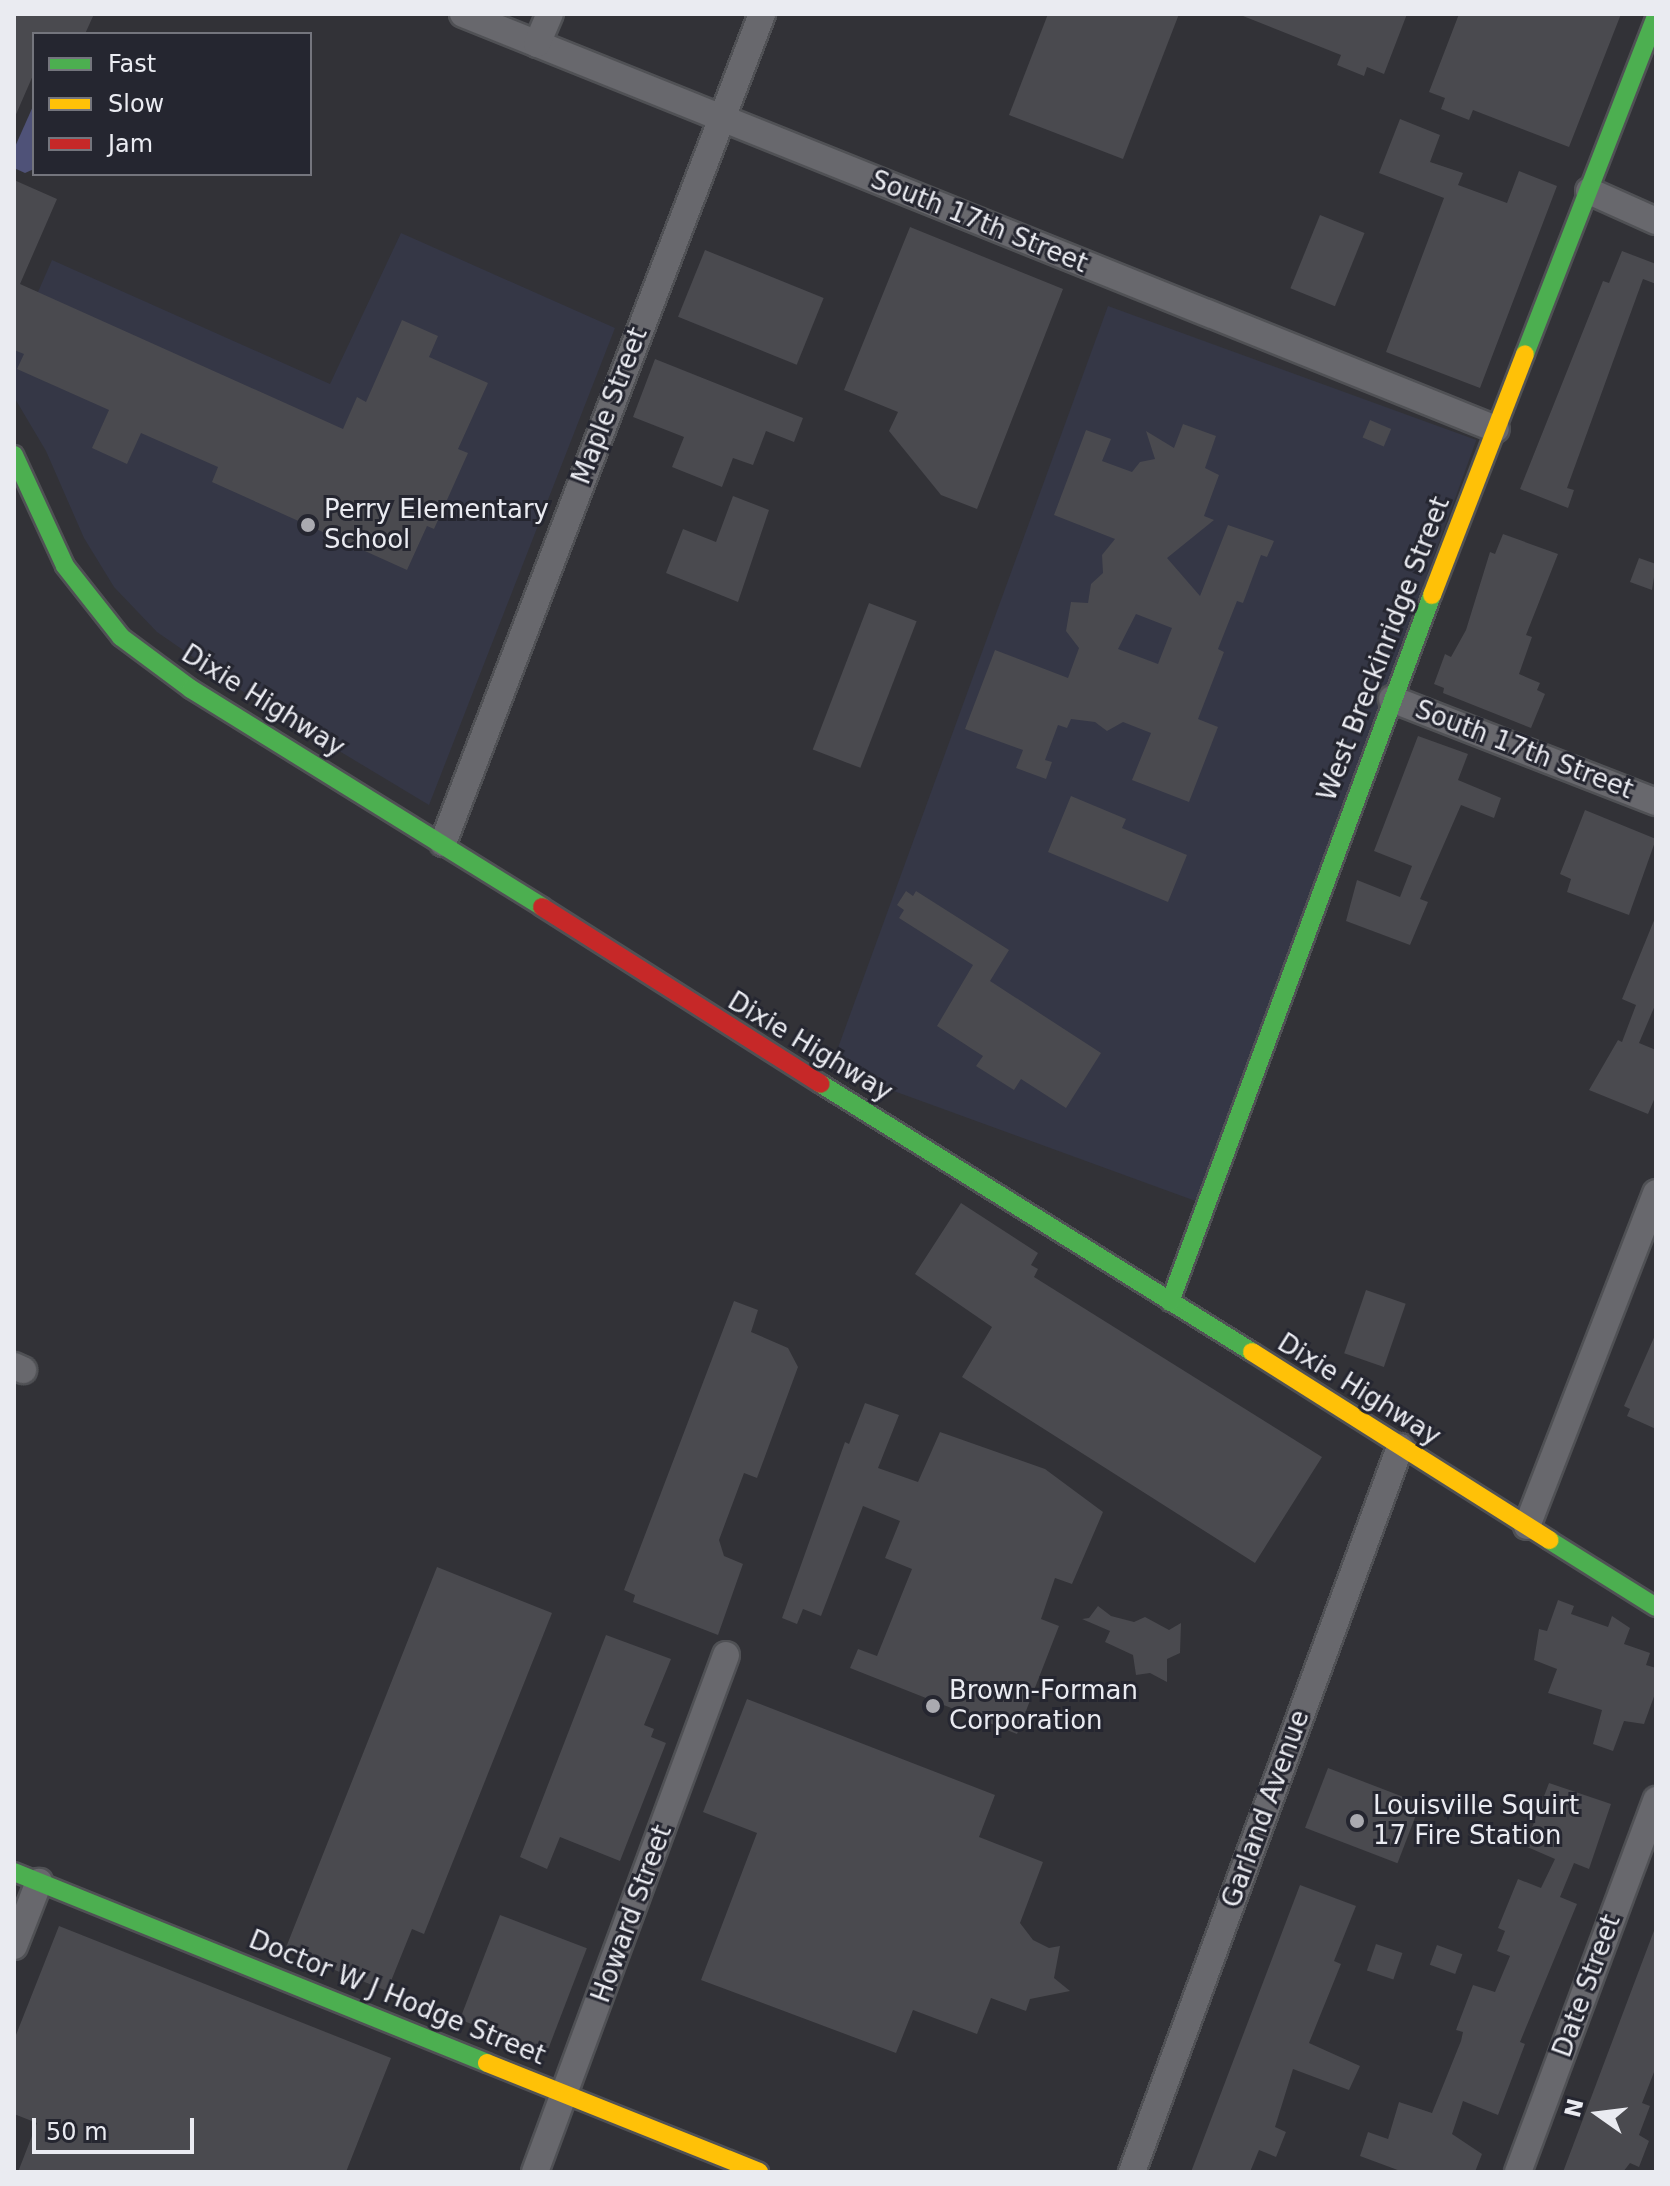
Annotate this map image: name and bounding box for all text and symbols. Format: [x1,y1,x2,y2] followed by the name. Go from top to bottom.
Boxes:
[32,32,312,176] legend
[108,50,156,78] text: Fast
[108,90,164,118] text: Slow
[108,130,153,158] text: Jam
[866,164,1092,280] street label: South 17th Street
[566,323,654,489] street label: Maple Street
[1311,492,1457,806] street label: West Breckinridge Street
[324,494,549,556] place label: Perry Elementary School
[299,516,317,534] marker: Perry Elementary School
[176,638,350,764] street label: Dixie Highway
[1411,694,1637,806] street label: South 17th Street
[722,986,898,1108] street label: Dixie Highway
[1272,1327,1446,1453] street label: Dixie Highway
[949,1675,1138,1736] place label: Brown-Forman Corporation
[924,1697,942,1715] marker: Brown-Forman Corporation
[1216,1706,1316,1912] street label: Garland Avenue
[1373,1790,1579,1852] place label: Louisville Squirt 17 Fire Station
[1348,1812,1366,1830] marker: Louisville Squirt 17 Fire Station
[585,1821,679,2007] street label: Howard Street
[1547,1910,1627,2062] street label: Date Street
[244,1924,550,2072] street label: Doctor W J Hodge Street
[1558,2074,1638,2154] north arrow
[1560,2096,1589,2120] text: N
[36,2102,198,2152] scale bar
[46,2118,108,2146] text: 50 m

